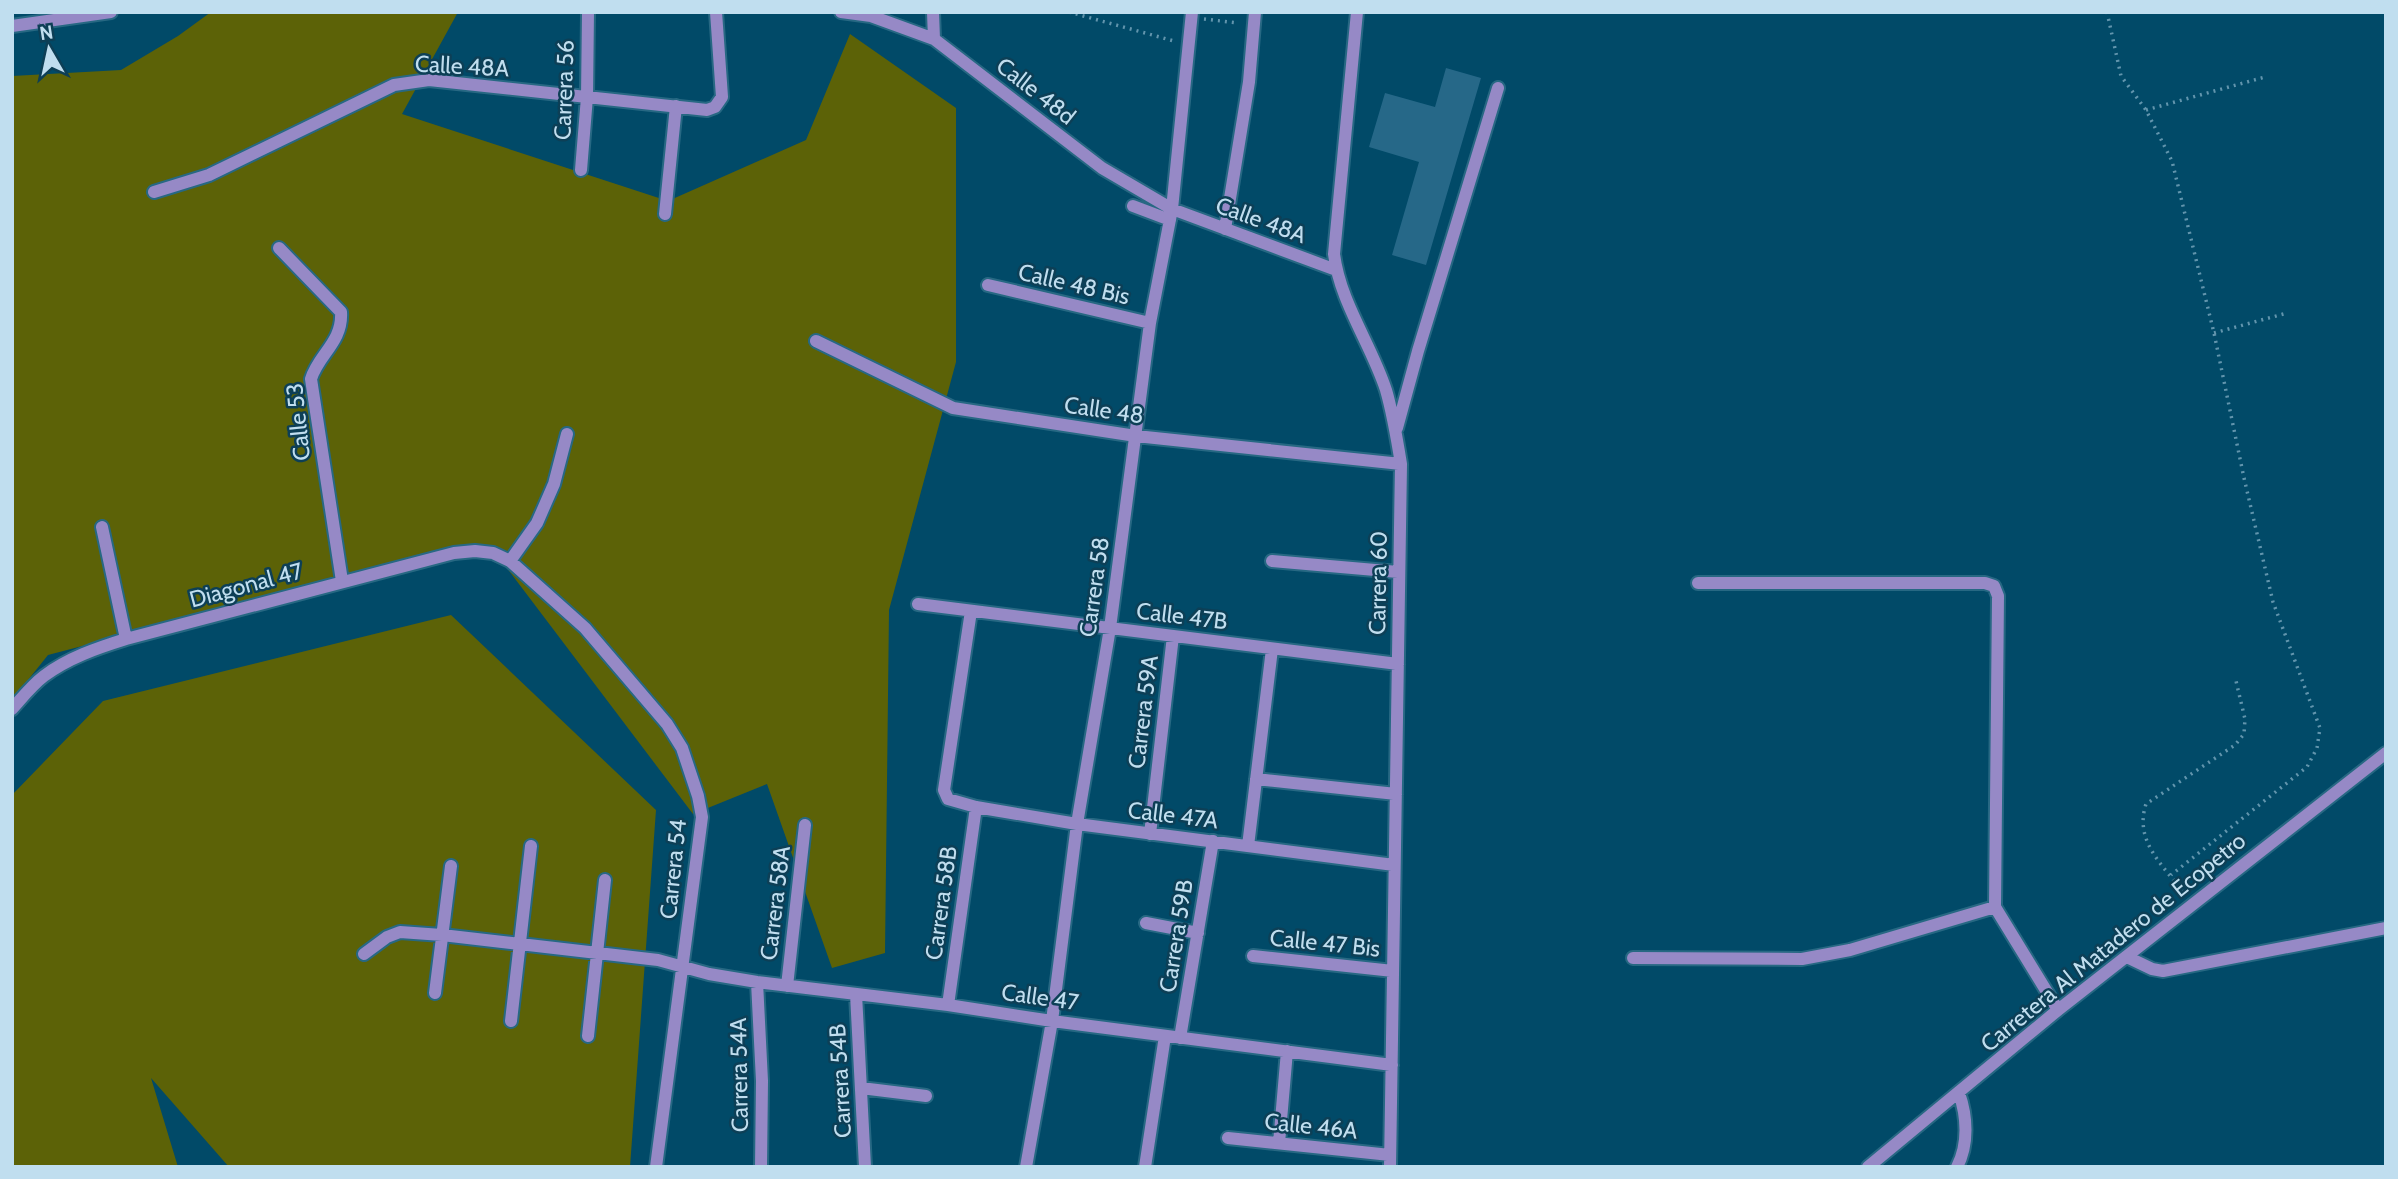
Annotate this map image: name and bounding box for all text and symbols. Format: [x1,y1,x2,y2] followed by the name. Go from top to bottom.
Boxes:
[14,14,84,84] north arrow
[38,20,55,45] text: N
[548,40,580,140] street label: Carrera 56
[414,50,510,82] street label: Calle 48A
[991,51,1081,131] street label: Calle 48d
[1212,191,1310,249] street label: Calle 48A
[1016,258,1132,310] street label: Calle 48 Bis
[280,382,316,462] street label: Calle 53
[1062,391,1146,429] street label: Calle 48
[1363,531,1393,635] street label: Carrera 60
[1073,535,1115,639] street label: Carrera 58
[186,556,306,614] street label: Diagonal 47
[1135,597,1229,636] street label: Calle 47B
[1122,654,1164,770] street label: Carrera 59A
[1126,796,1220,834] street label: Calle 47A
[654,818,692,920] street label: Carrera 54
[1975,826,2251,1058] street label: Carretera Al Matadero de Ecopetro
[754,844,796,962] street label: Carrera 58A
[919,844,963,962] street label: Carrera 58B
[1153,877,1199,994] street label: Carrera 59B
[1268,923,1382,963] street label: Calle 47 Bis
[1000,978,1081,1016] street label: Calle 47
[724,1018,754,1132] street label: Carrera 54A
[823,1023,857,1139] street label: Carrera 54B
[1263,1107,1359,1145] street label: Calle 46A

